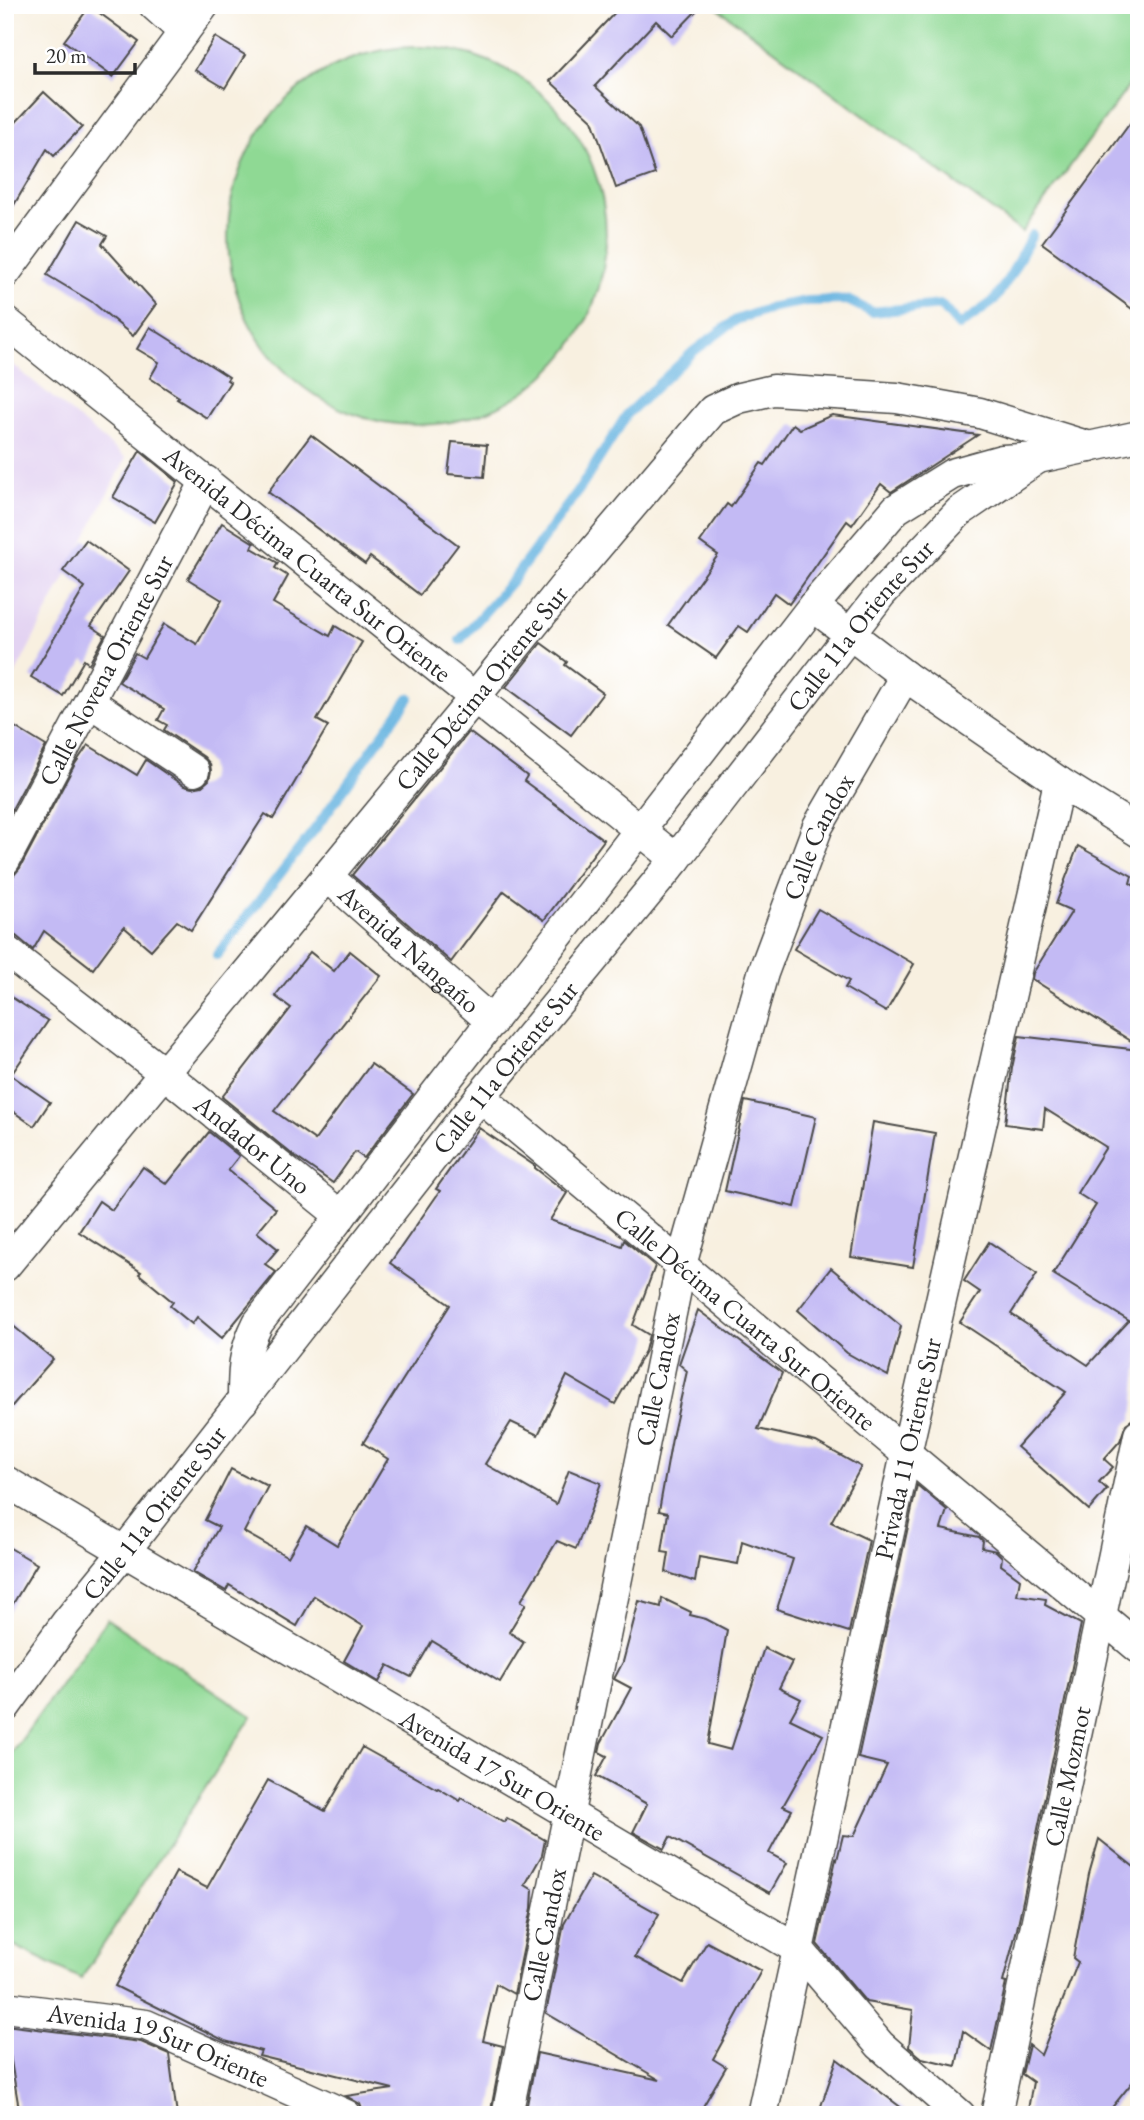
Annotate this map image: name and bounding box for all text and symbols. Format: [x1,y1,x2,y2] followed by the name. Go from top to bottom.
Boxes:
[35,32,135,76] scale bar
[46,42,87,69] text: 20 m
[156,437,459,690] street label: Avenida Décima Cuarta Sur Oriente
[779,532,941,719] street label: Calle 11a Oriente Sur
[31,548,181,791] street label: Calle Novena Oriente Sur
[387,578,576,798] street label: Calle Décima Oriente Sur
[775,767,862,905] street label: Calle Candox
[330,876,488,1021] street label: Avenida Nangaño
[425,973,586,1161] street label: Calle 11a Oriente Sur
[186,1086,318,1202] street label: Andador Uno
[608,1200,883,1438] street label: Calle Décima Cuarta Sur Oriente
[627,1309,688,1449] street label: Calle Candox
[866,1334,949,1563] street label: Privada 11 Oriente Sur
[74,1418,234,1607] street label: Calle 11a Oriente Sur
[393,1701,612,1849] street label: Avenida 17 Sur Oriente
[1036,1703,1099,1850] street label: Calle Mozmot
[514,1864,574,2005] street label: Calle Candox
[44,1995,275,2095] street label: Avenida 19 Sur Oriente

